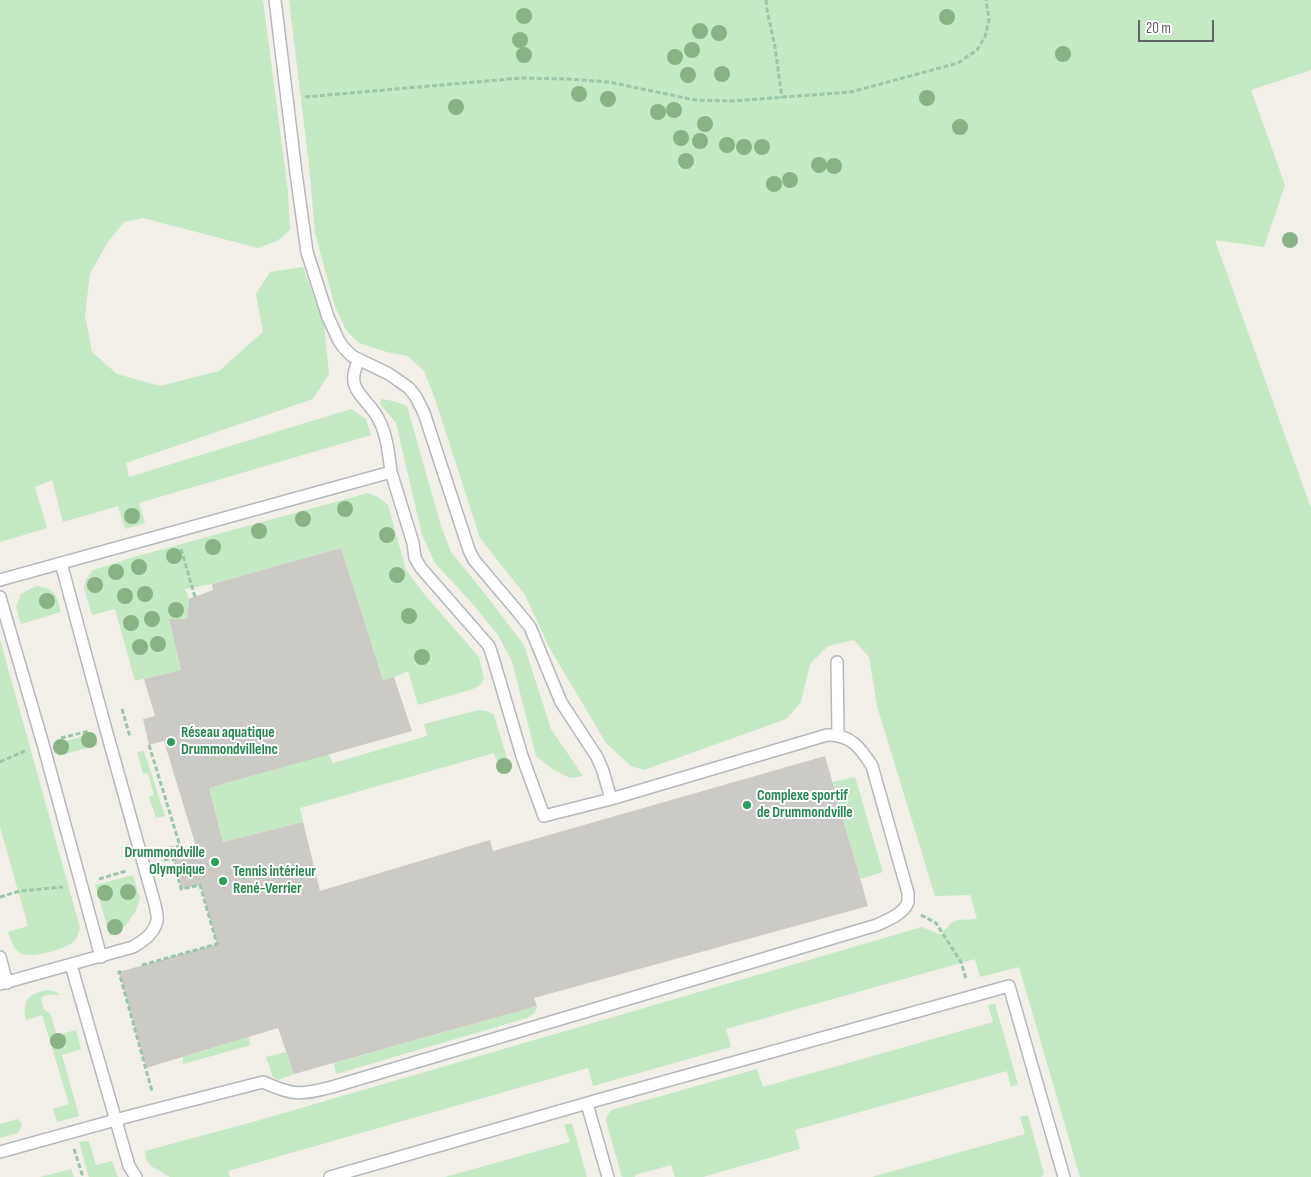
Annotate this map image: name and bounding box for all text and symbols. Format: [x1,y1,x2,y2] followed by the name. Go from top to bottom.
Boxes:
[1141,10,1217,42] scale bar
[1146,19,1171,38] text: 20 m
[181,724,278,759] place label: Réseau aquatique DrummondvilleInc
[165,736,177,748] marker: Réseau aquatique DrummondvilleInc
[757,787,853,822] place label: Complexe sportif de Drummondville
[741,799,753,811] marker: Complexe sportif de Drummondville
[125,844,205,879] place label: Drummondville Olympique
[209,856,221,868] marker: Drummondville Olympique
[233,863,316,898] place label: Tennis intérieur René-Verrier
[217,875,229,887] marker: Tennis intérieur René-Verrier

